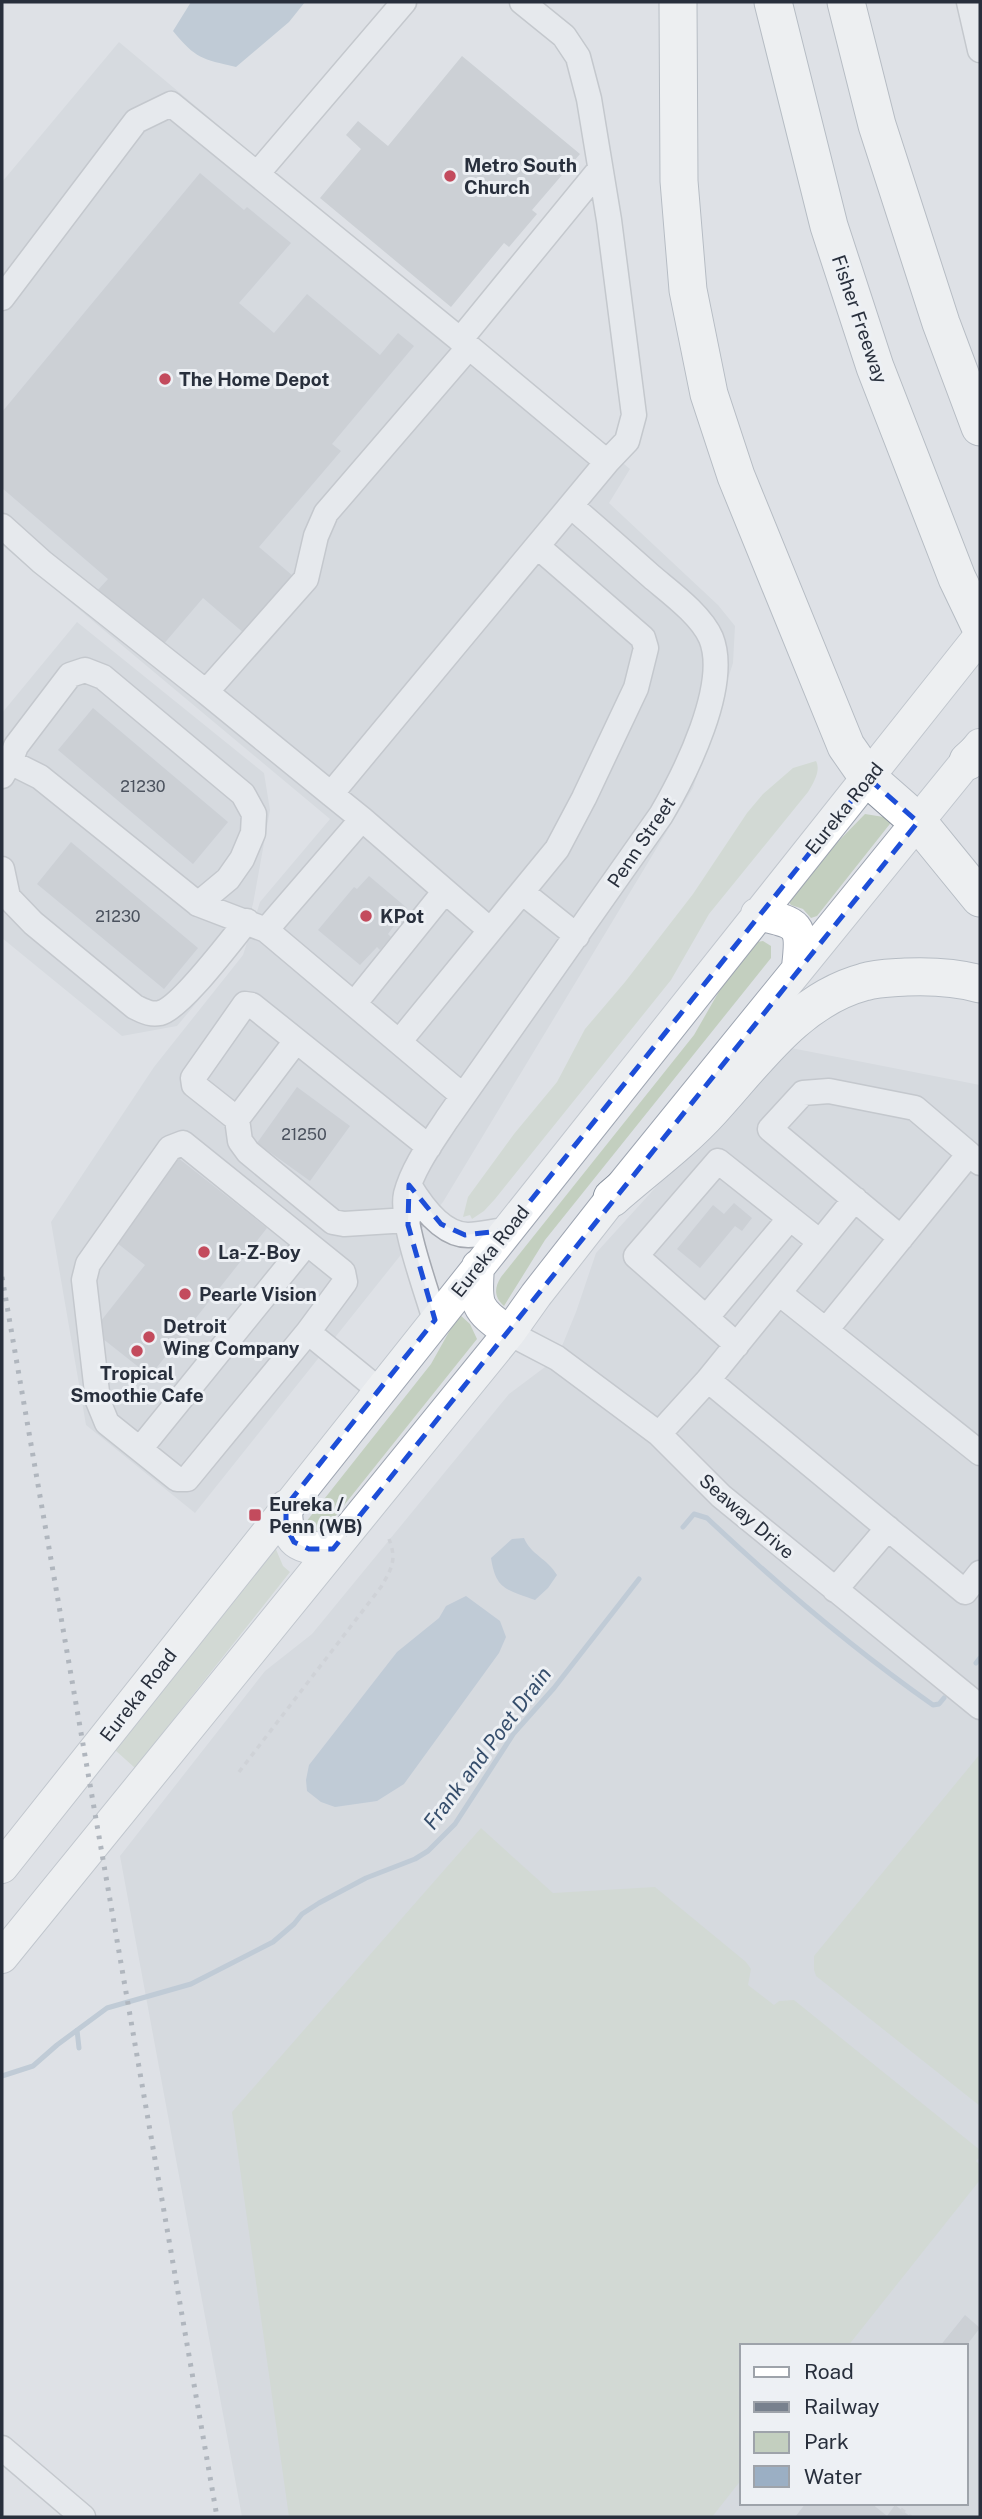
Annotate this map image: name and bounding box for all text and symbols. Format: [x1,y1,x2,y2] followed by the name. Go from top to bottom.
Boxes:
[464,154,577,198] place label: Metro South Church
[442,168,458,184] marker: Metro South Church
[828,252,892,386] street label: Fisher Freeway
[179,368,329,390] place label: The Home Depot
[157,371,173,387] marker: The Home Depot
[800,758,888,858] street label: Eureka Road
[120,777,166,796] house number: 21230
[603,792,679,892] street label: Penn Street
[380,905,424,927] place label: KPot
[95,907,141,926] house number: 21230
[358,908,374,924] marker: KPot
[281,1125,327,1144] house number: 21250
[446,1201,534,1301] street label: Eureka Road
[218,1241,301,1263] place label: La-Z-Boy
[196,1244,212,1260] marker: La-Z-Boy
[199,1283,317,1305] place label: Pearle Vision
[177,1286,193,1302] marker: Pearle Vision
[163,1315,300,1359] place label: Detroit Wing Company
[141,1329,157,1345] marker: Detroit Wing Company
[129,1343,145,1359] marker: Tropical Smoothie Cafe
[70,1362,204,1406] place label: Tropical Smoothie Cafe
[695,1469,799,1563] street label: Seaway Drive
[269,1493,363,1537] place label: Eureka / Penn (WB)
[247,1507,263,1523] marker: Eureka / Penn (WB)
[95,1644,181,1746] street label: Eureka Road
[418,1662,556,1834] water label: Frank and Poet Drain
[740,2344,968,2505] legend
[804,2359,854,2384] text: Road
[804,2394,880,2419] text: Railway
[804,2429,849,2454] text: Park
[804,2464,862,2489] text: Water

